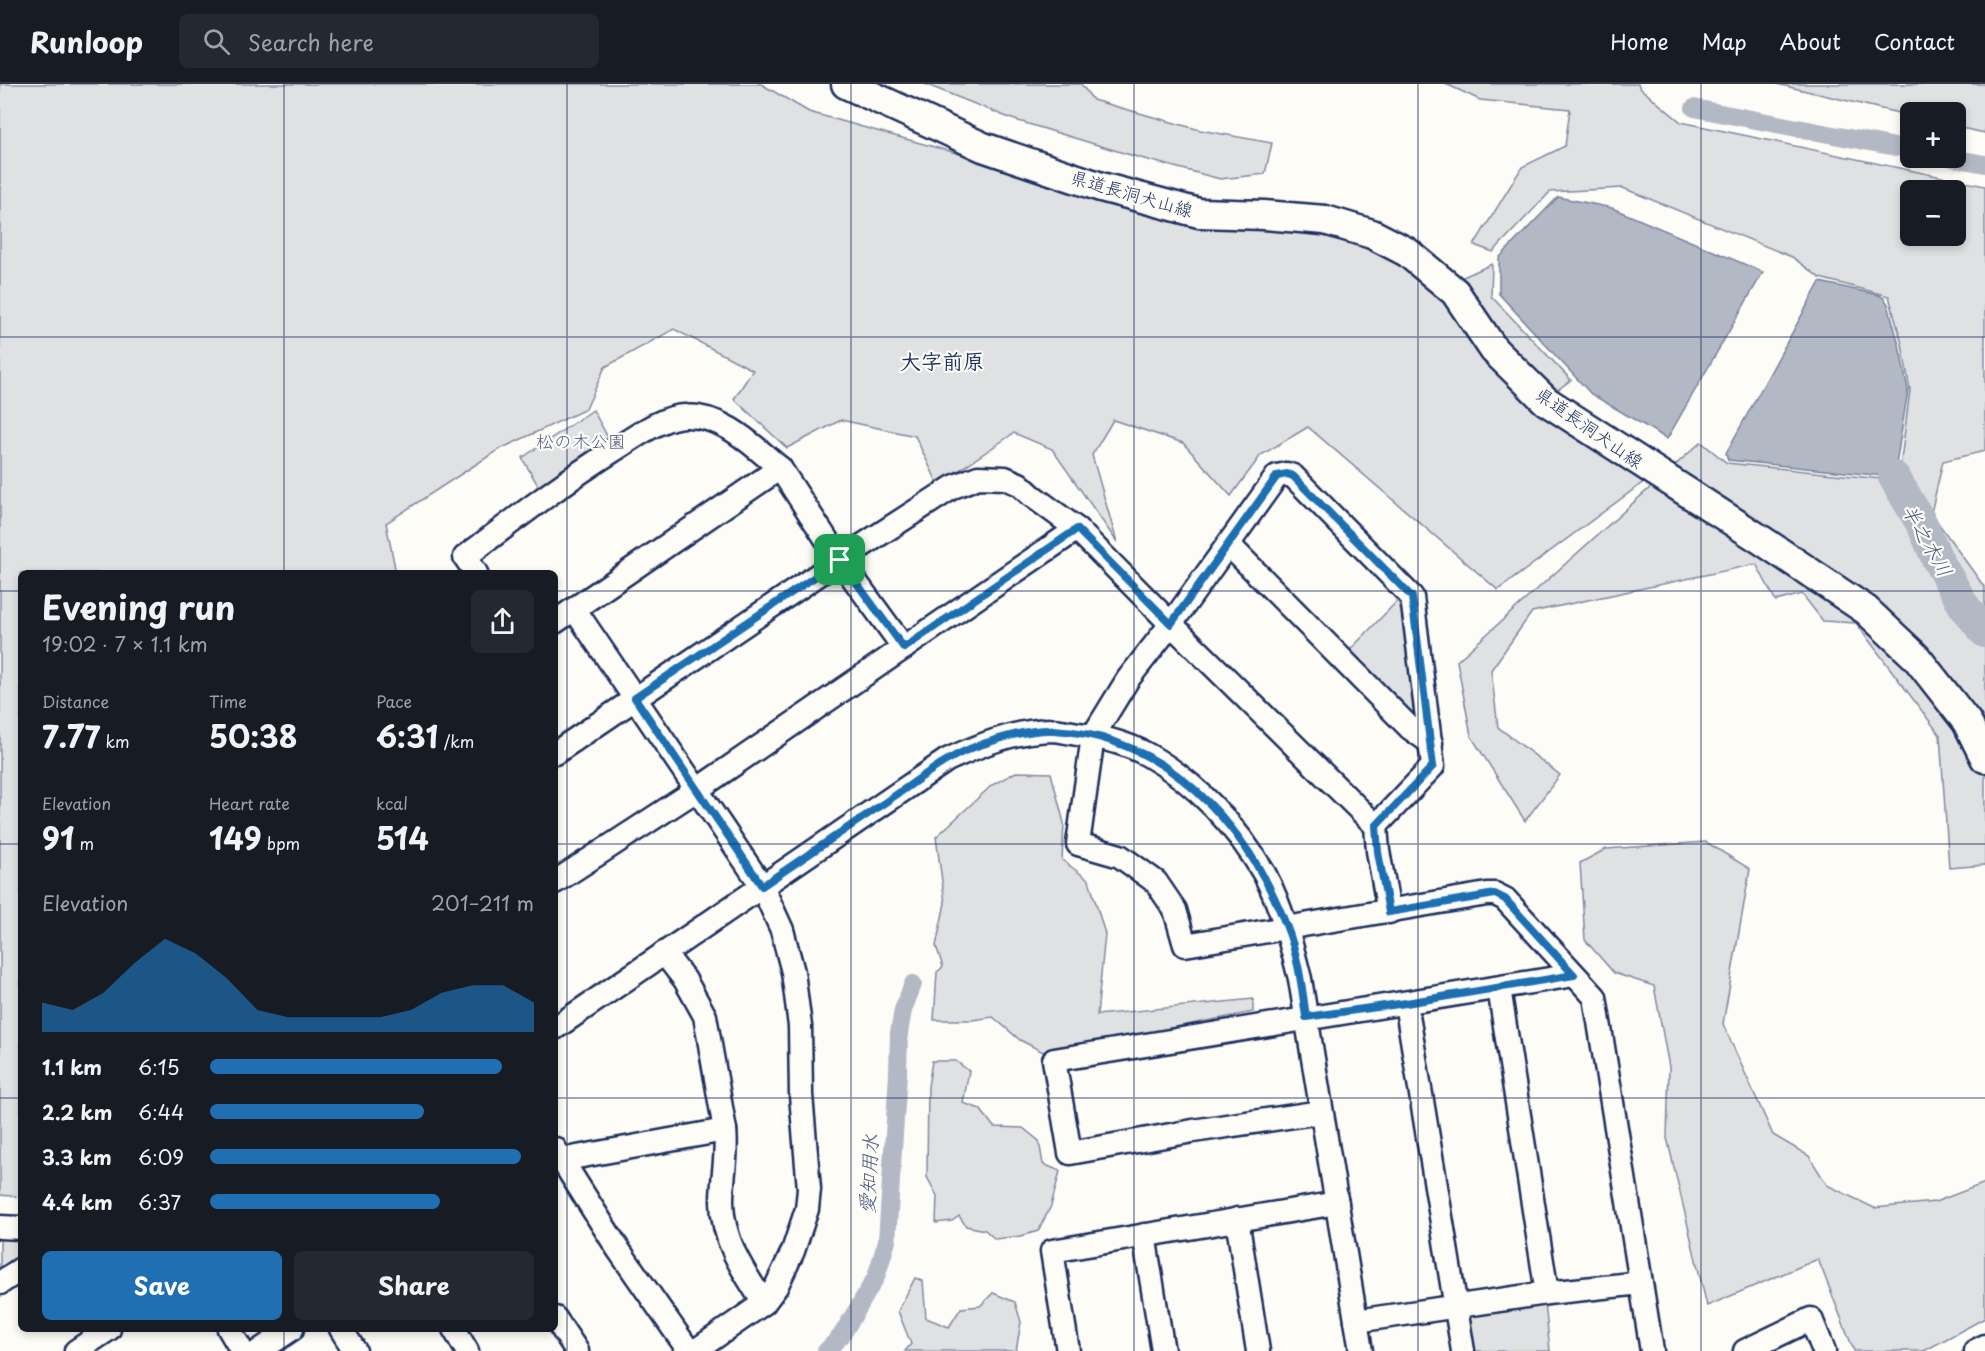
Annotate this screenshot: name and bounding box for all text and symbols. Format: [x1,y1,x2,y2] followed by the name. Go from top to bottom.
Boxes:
[179,14,599,68] search box
[30,20,143,63] text: Runloop
[200,25,233,58] icon: search
[248,25,374,58] text: Search here
[1610,25,1669,57] text: Home
[1702,25,1747,57] text: Map
[1780,25,1841,57] text: About
[1874,25,1955,57] text: Contact
[1900,102,1966,246] map controls
[1900,102,1966,168] button: +
[1068,163,1196,223] street label: 県道長洞犬山線
[1900,180,1966,246] button: −
[900,344,984,376] district label: 大字前原
[1531,380,1649,474] street label: 県道長洞犬山線
[536,427,626,454] park label: 松の木公園
[1895,498,1961,582] water label: 半之木川
[814,534,865,585] pin
[823,543,856,576] icon: arrive
[42,581,235,631] text: Evening run
[471,590,534,653] button: share
[42,629,208,659] text: 19:02 · 7 × 1.1 km
[42,689,109,713] text: Distance
[209,689,247,713] text: Time
[376,689,412,713] text: Pace
[42,713,100,758] text: 7.77
[209,713,297,758] text: 50:38
[376,713,438,758] text: 6:31
[100,729,129,753] text: km
[438,729,474,753] text: /km
[42,791,111,815] text: Elevation
[209,791,290,815] text: Heart rate
[376,791,408,815] text: kcal
[42,815,74,860] text: 91
[209,815,262,860] text: 149
[376,815,429,860] text: 514
[74,831,94,855] text: m
[262,831,300,855] text: bpm
[42,888,128,918] text: Elevation
[431,888,534,918] text: 201–211 m
[42,1052,102,1082] text: 1.1 km
[138,1052,180,1082] text: 6:15
[42,1097,112,1127] text: 2.2 km
[138,1097,184,1127] text: 6:44
[851,1133,885,1215] water label: 愛知用水
[42,1142,112,1172] text: 3.3 km
[138,1142,184,1172] text: 6:09
[42,1187,113,1217] text: 4.4 km
[138,1187,181,1217] text: 6:37
[42,1251,282,1320] button: Save
[294,1251,534,1320] button: Share

